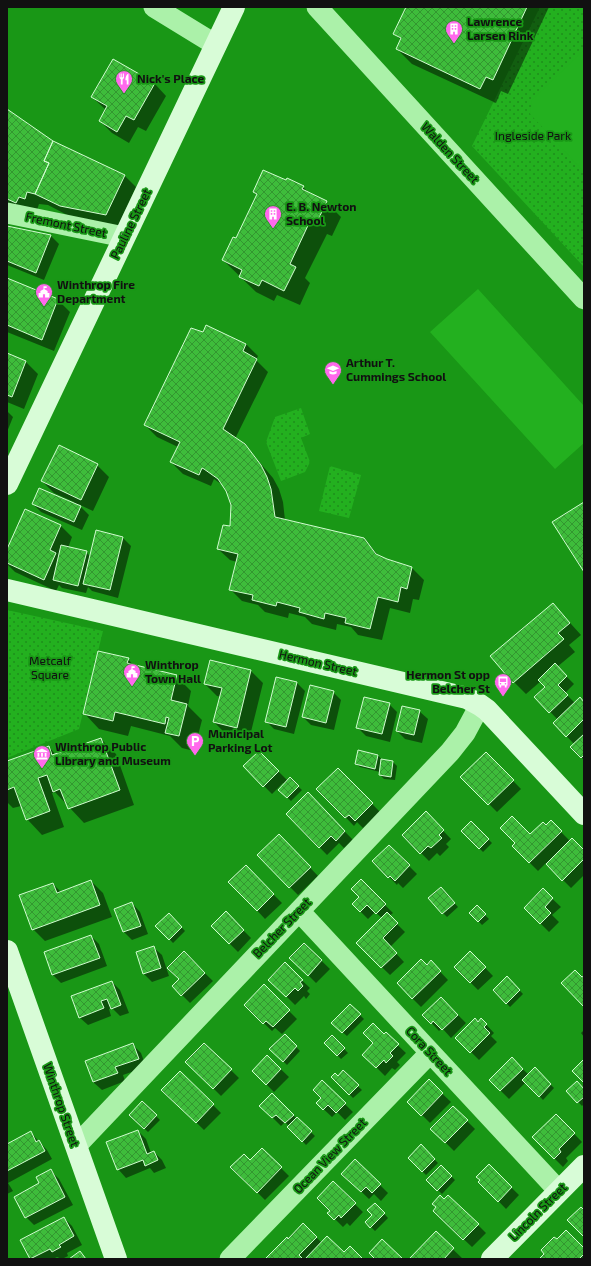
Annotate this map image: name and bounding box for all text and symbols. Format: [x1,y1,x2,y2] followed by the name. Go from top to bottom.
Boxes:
[467,14,534,42] place label: Lawrence Larsen Rink
[444,19,464,44] building icon: Lawrence Larsen Rink
[114,69,134,94] restaurant icon: Nick's Place
[137,71,205,85] place label: Nick's Place
[419,119,483,186] street label: Walden Street
[495,128,571,142] park label: Ingleside Park
[107,186,153,261] street label: Pauline Street
[286,199,356,227] place label: E. B. Newton School
[263,204,283,229] building icon: E. B. Newton School
[25,209,108,240] street label: Fremont Street
[57,277,135,305] place label: Winthrop Fire Department
[34,282,54,307] public building icon: Winthrop Fire Department
[346,355,446,383] place label: Arthur T. Cummings School
[323,360,343,385] school or university icon: Arthur T. Cummings School
[278,646,359,678] street label: Hermon Street
[29,653,71,681] park label: Metcalf Square
[145,657,201,685] place label: Winthrop Town Hall
[122,662,142,687] public building icon: Winthrop Town Hall
[406,667,490,695] place label: Hermon St opp Belcher St
[493,672,513,697] bus stop icon: Hermon St opp Belcher St
[208,726,273,754] place label: Municipal Parking Lot
[185,731,205,756] parking icon: Municipal Parking Lot
[55,739,171,768] place label: Winthrop Public Library and Museum
[32,744,52,769] museum icon: Winthrop Public Library and Museum
[249,894,313,960] street label: Belcher Street
[404,1023,456,1078] street label: Cora Street
[41,1061,83,1149] street label: Winthrop Street
[290,1115,369,1196] street label: Ocean View Street
[506,1179,569,1243] street label: Lincoln Street

